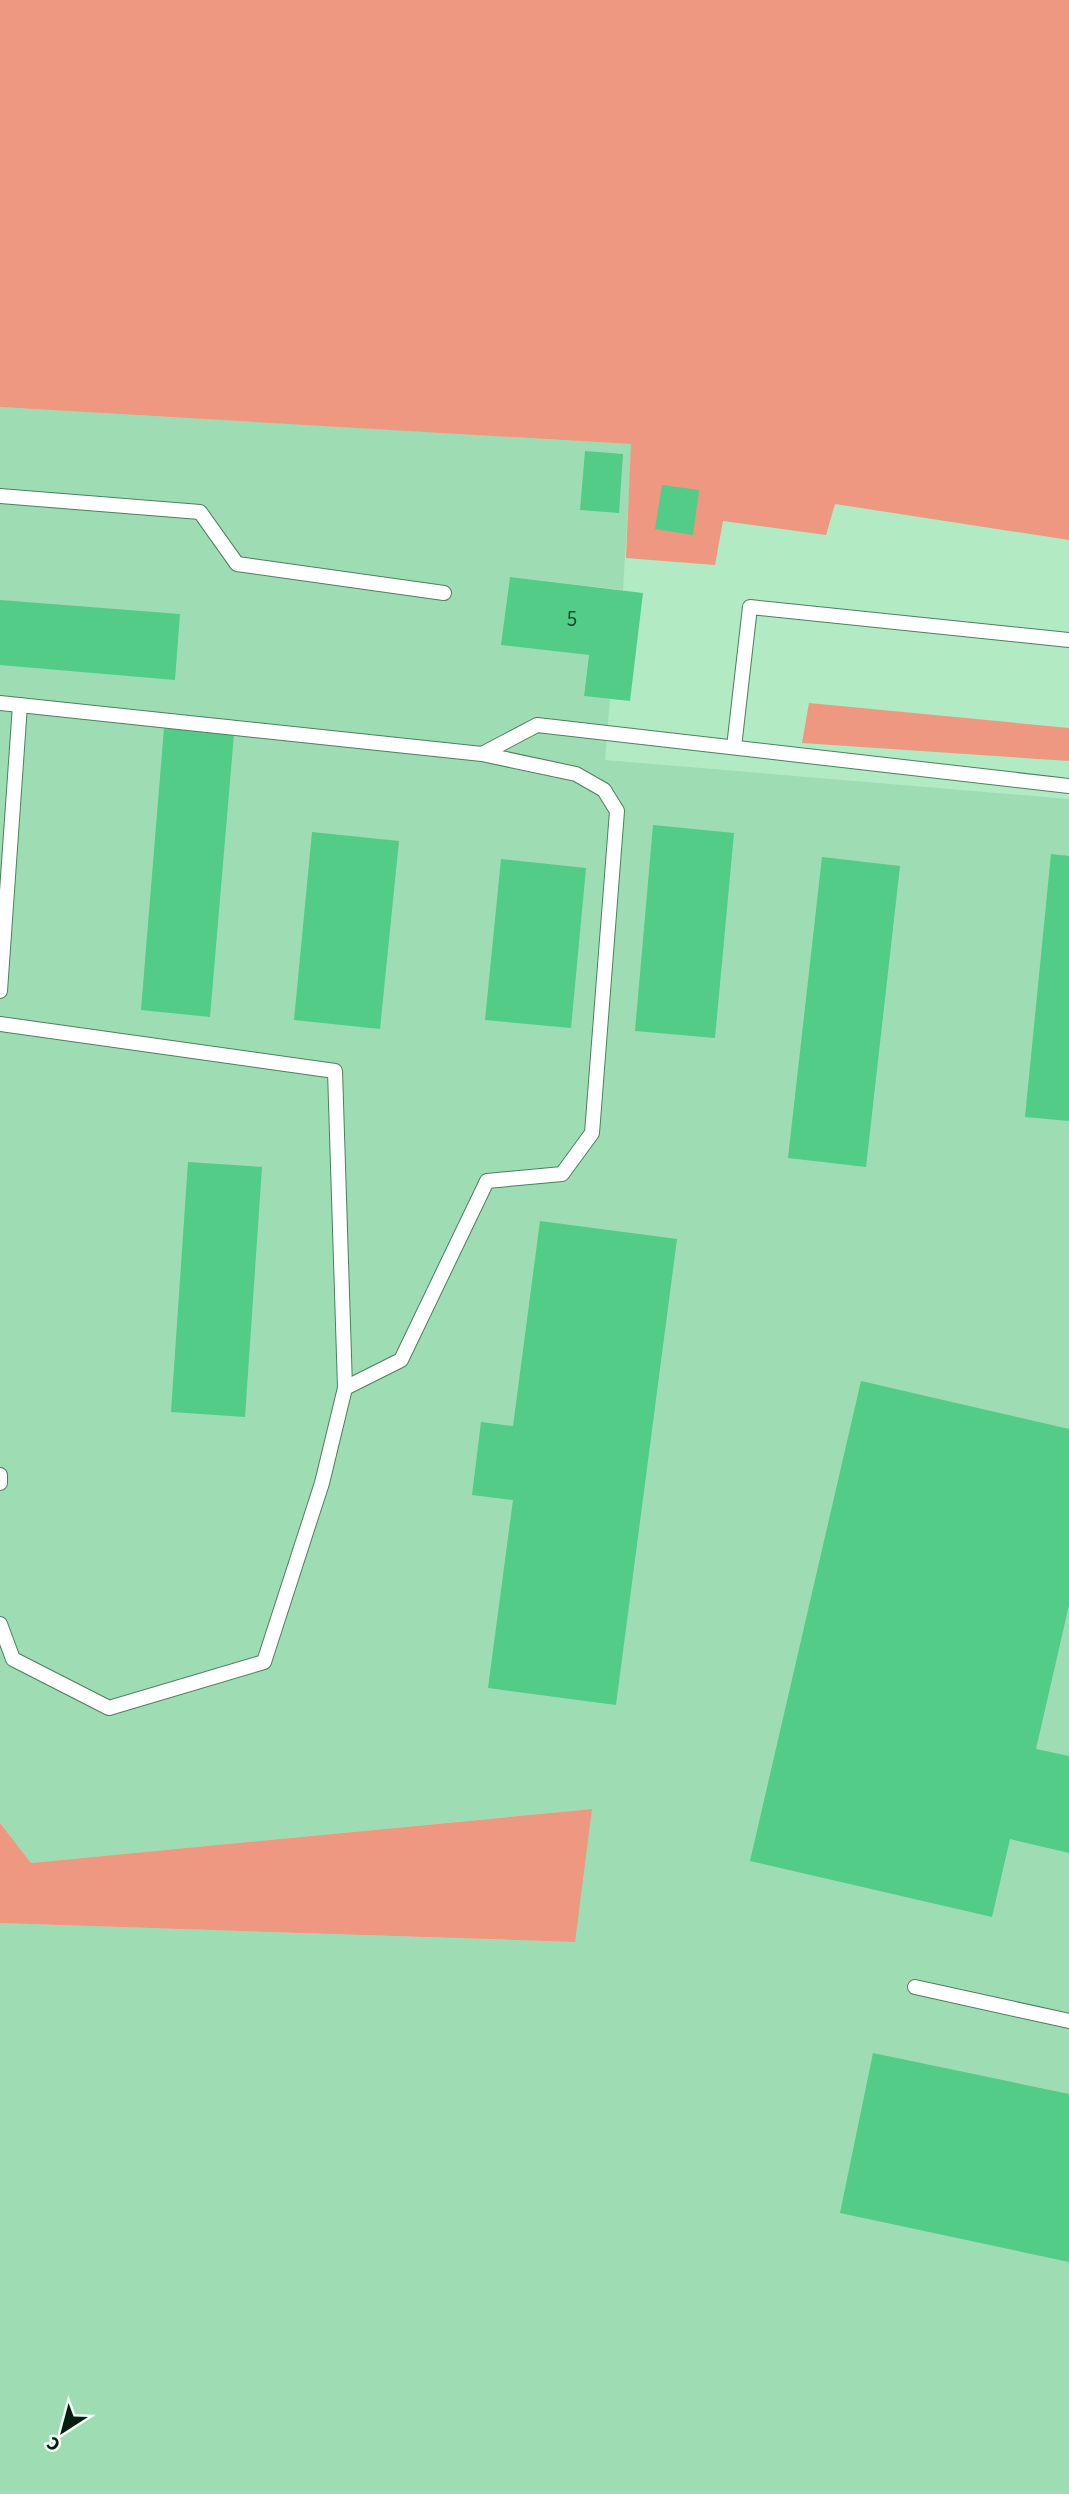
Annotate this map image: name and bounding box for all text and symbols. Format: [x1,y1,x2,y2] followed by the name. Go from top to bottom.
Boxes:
[567,604,577,634] house number: 5
[28,2396,98,2466] north arrow
[41,2429,66,2458] text: С

